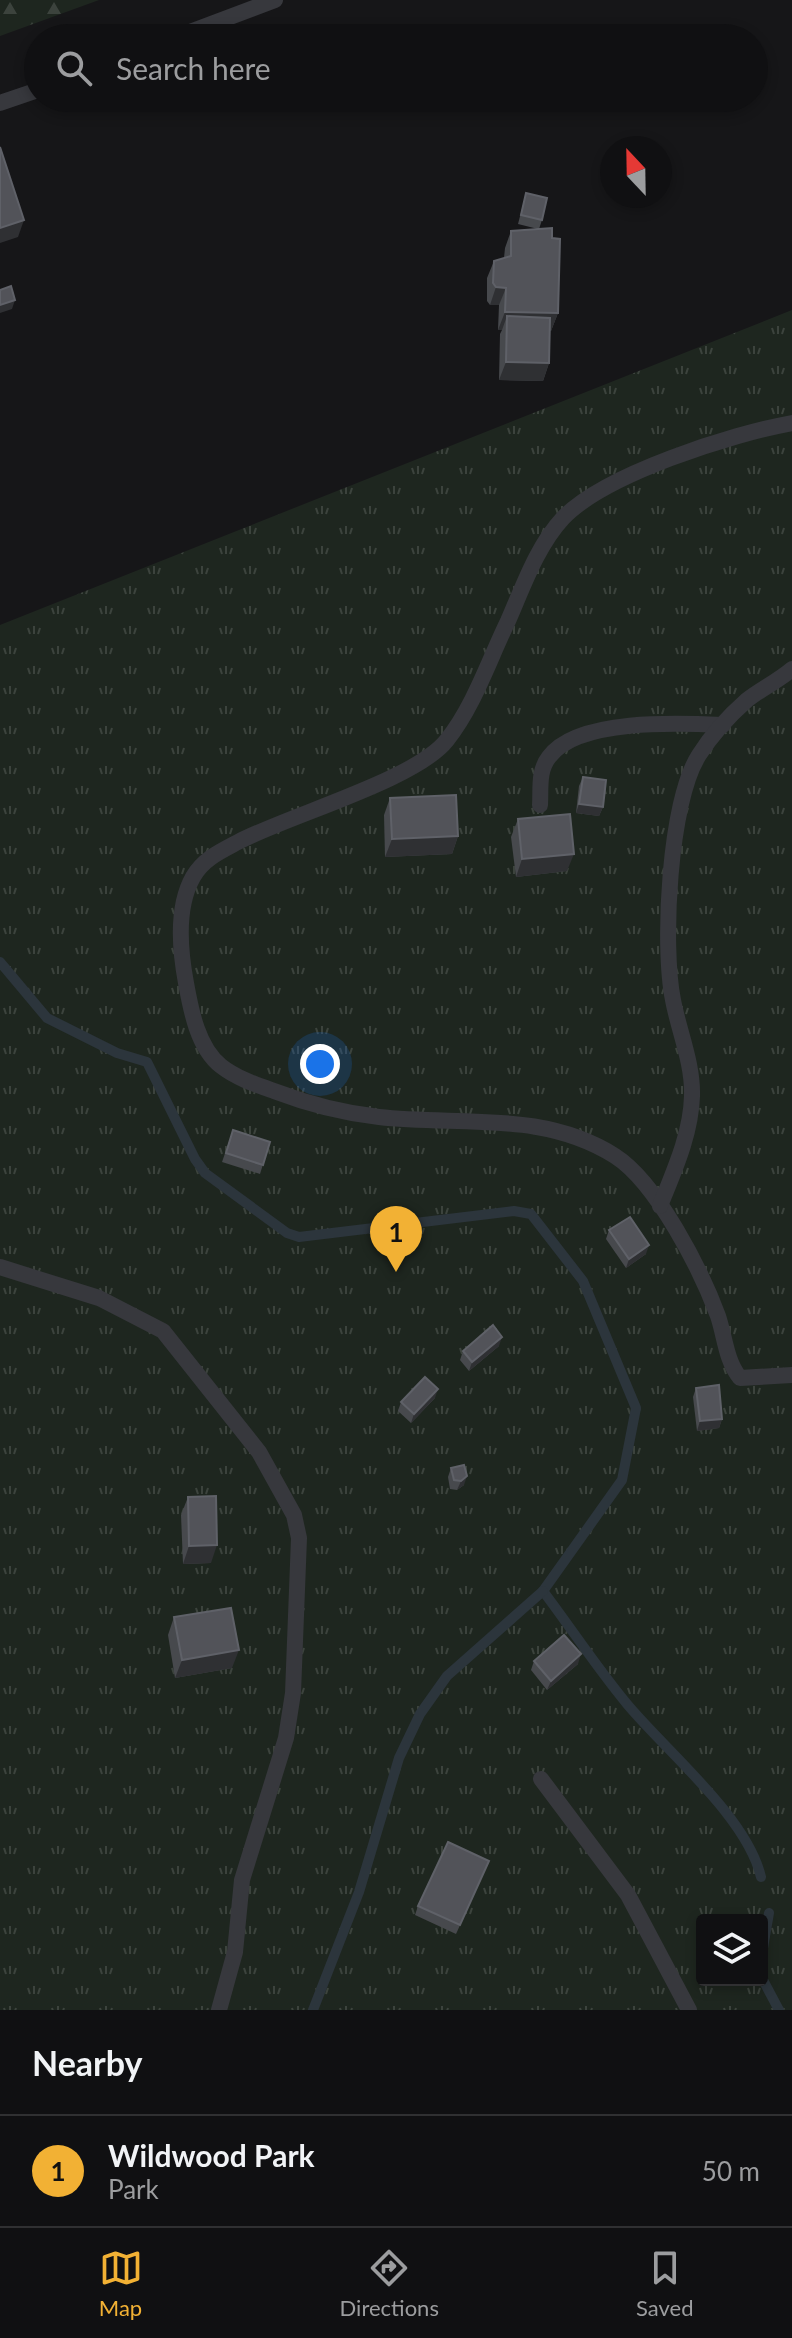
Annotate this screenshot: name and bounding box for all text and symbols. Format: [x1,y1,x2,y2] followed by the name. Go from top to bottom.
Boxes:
[24,24,768,112] search box
[52,46,96,90] icon: search
[116,50,271,86] text: Search here
[600,136,672,208] north arrow
[300,1044,340,1084] your location
[370,1206,422,1272] pin: 1
[696,1914,768,1986] map controls
[696,1914,768,1986] button: layers
[32,2042,143,2083] text: Nearby
[108,2137,315,2173] text: Wildwood Park
[50,2155,66,2187] text: 1
[702,2155,760,2187] text: 50 m
[108,2173,159,2205] text: Park
[99,2246,143,2321] tab: Map
[340,2246,439,2321] tab: Directions
[636,2246,693,2321] tab: Saved

